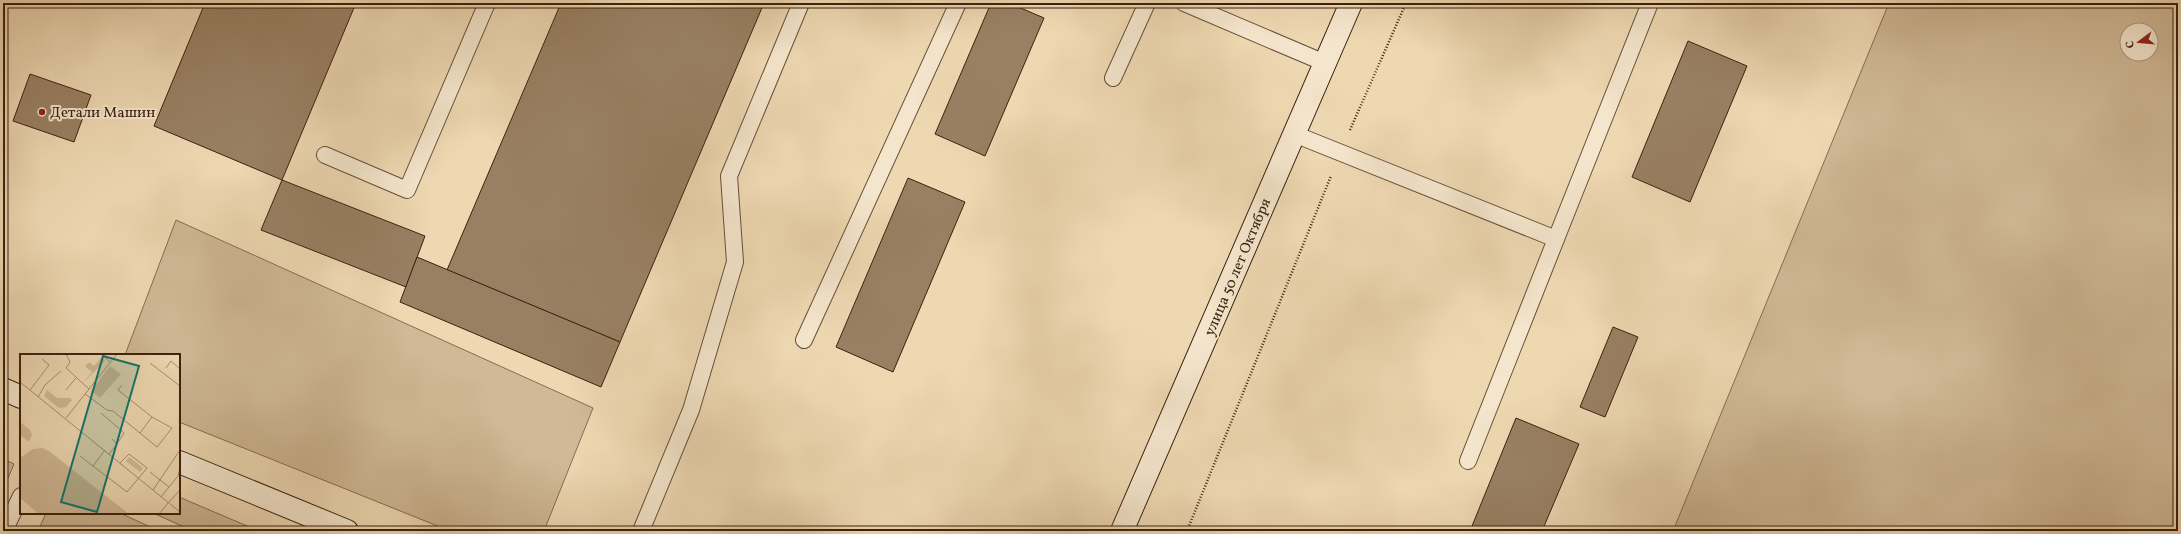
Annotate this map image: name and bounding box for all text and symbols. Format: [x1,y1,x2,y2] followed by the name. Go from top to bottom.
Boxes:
[2119,22,2159,62] north arrow
[2123,39,2139,50] text: С
[50,103,155,124] place label: Детали Машин
[37,107,47,117] marker: Детали Машин
[1200,195,1277,340] street label: улица 50 лет Октября
[20,354,180,514] inset map

